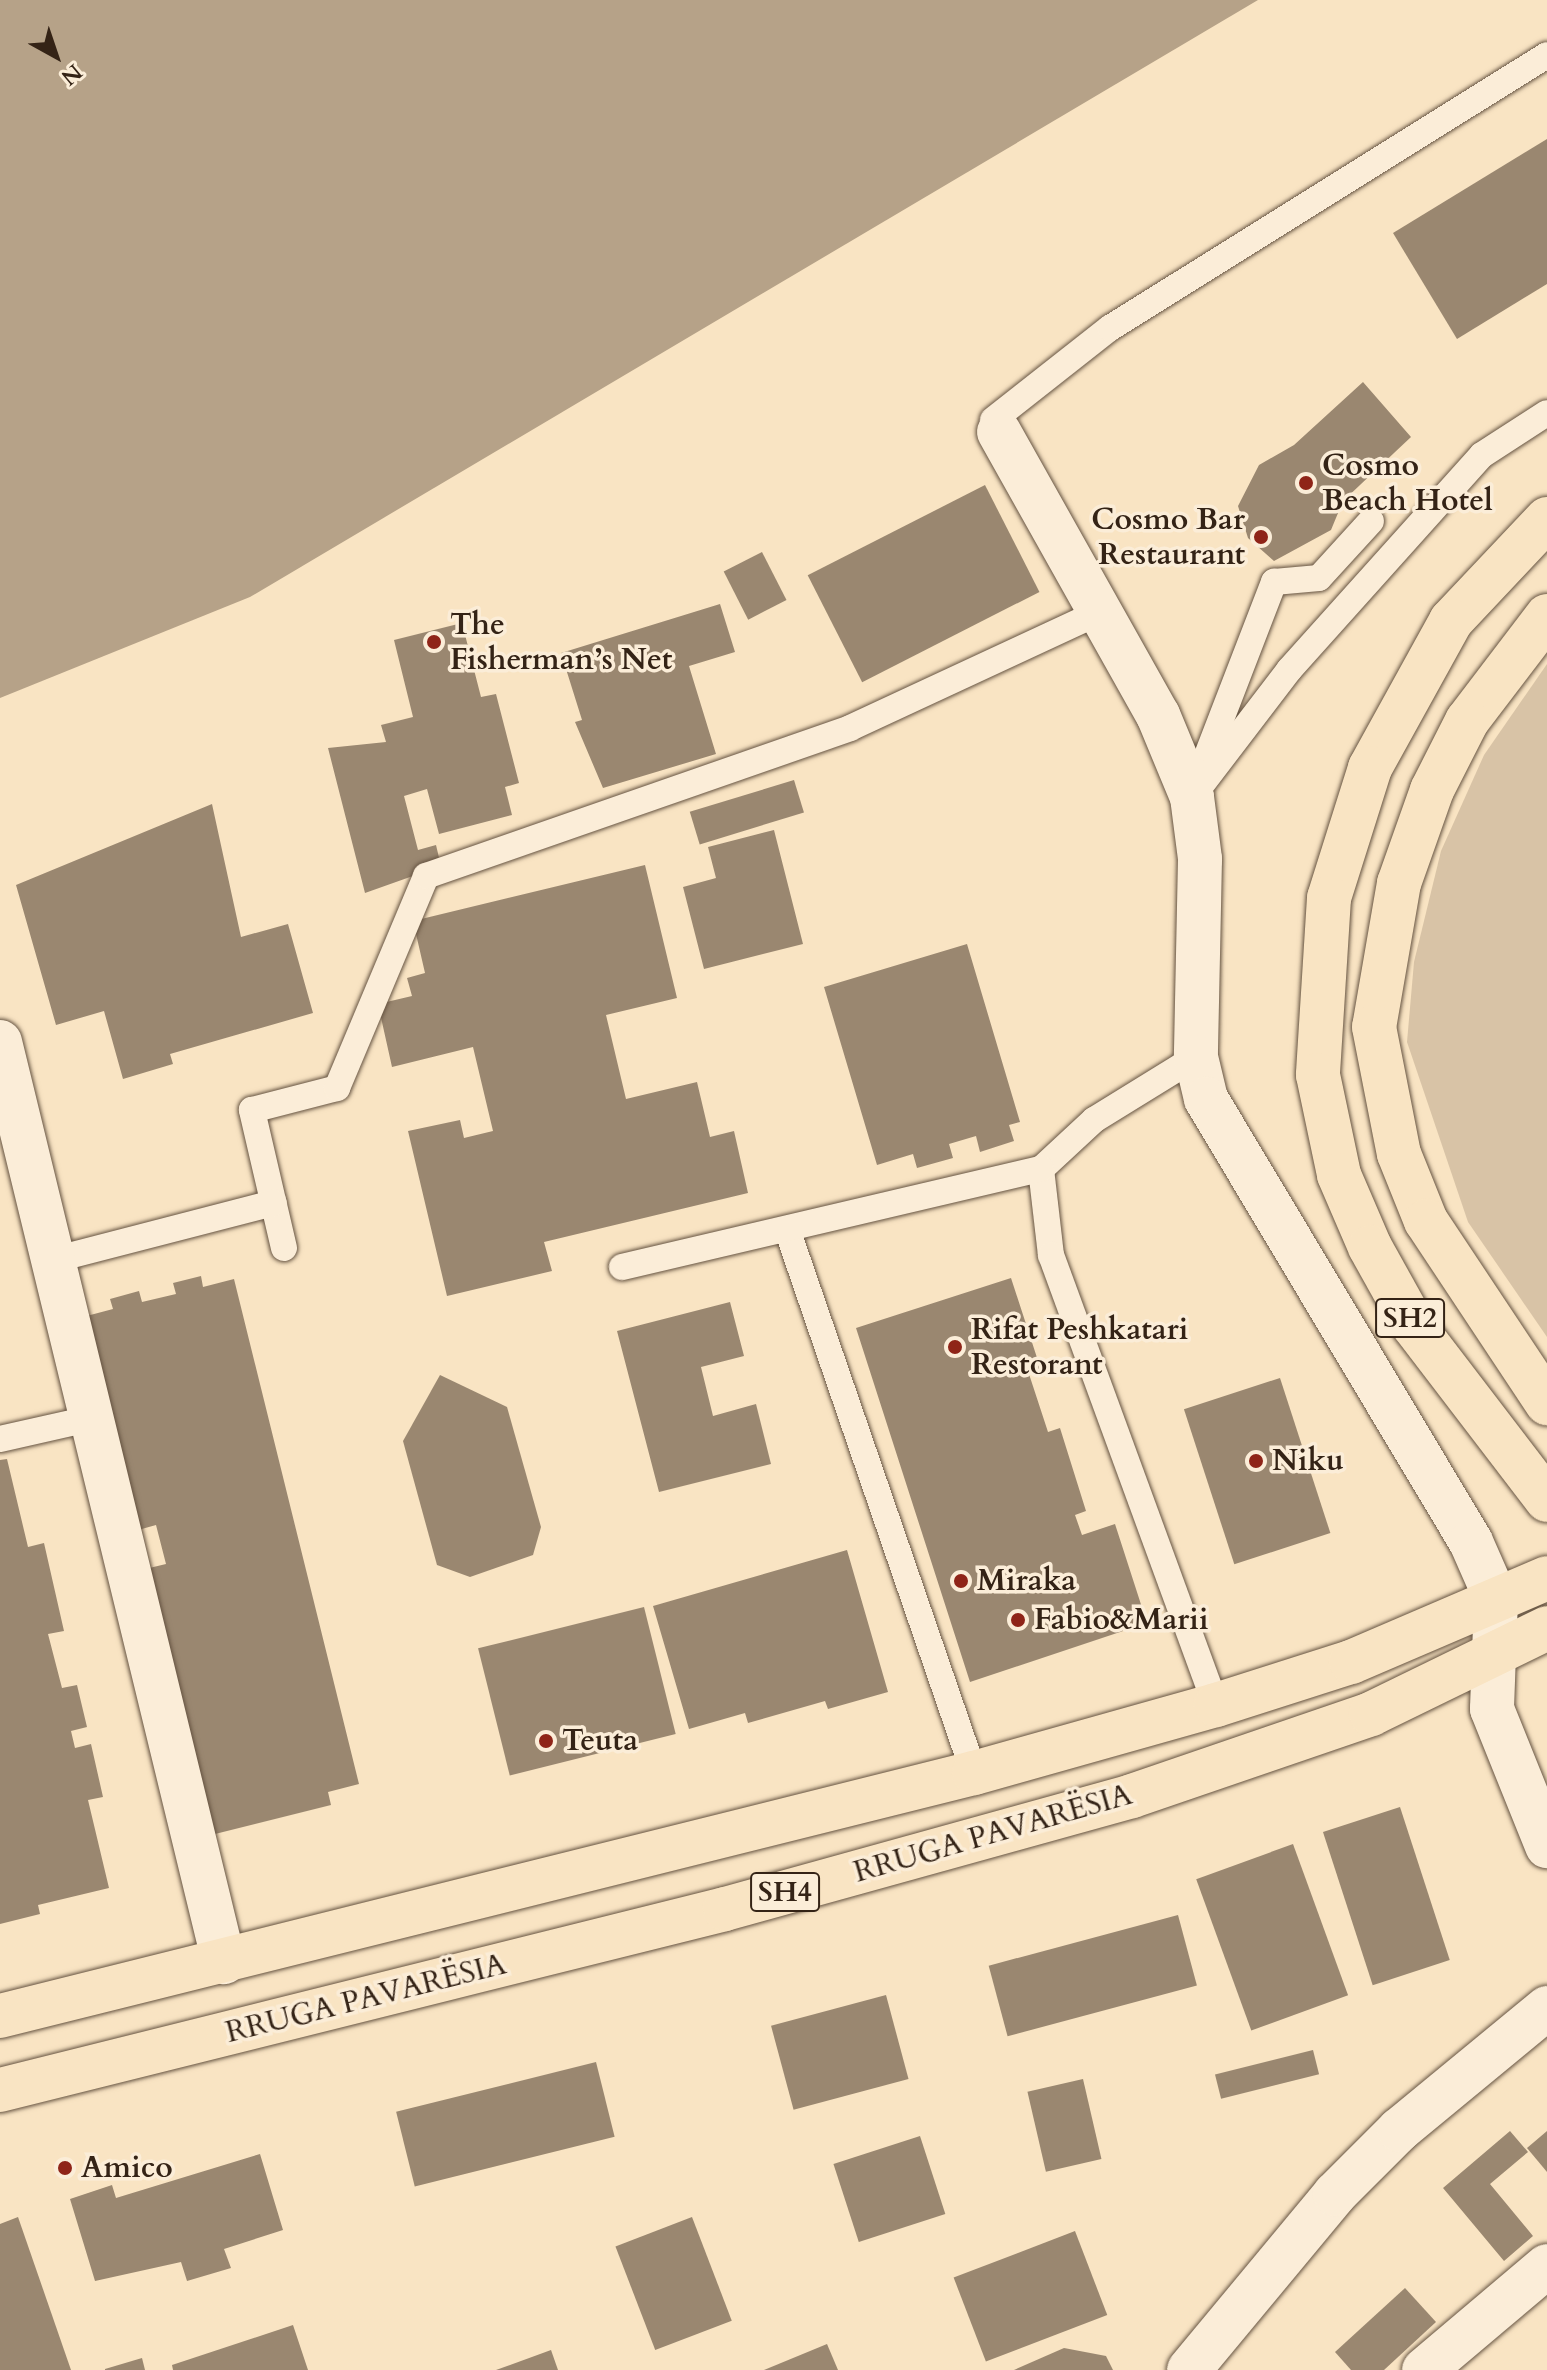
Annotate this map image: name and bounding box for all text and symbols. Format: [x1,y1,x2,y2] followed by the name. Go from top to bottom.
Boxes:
[16,16,96,96] north arrow
[54,57,88,92] text: N
[1322,448,1493,518] place label: Cosmo Beach Hotel
[1297,474,1315,492] marker: Cosmo Beach Hotel
[1091,502,1245,572] place label: Cosmo Bar Restaurant
[1252,528,1270,546] marker: Cosmo Bar Restaurant
[450,607,672,678] place label: The Fisherman’s Net
[425,633,443,651] marker: The Fisherman’s Net
[1374,1294,1446,1342] road number: SH2
[971,1312,1188,1382] place label: Rifat Peshkatari Restorant
[946,1338,964,1356] marker: Rifat Peshkatari Restorant
[1272,1443,1344,1479] place label: Niku
[1247,1452,1265,1470] marker: Niku
[977,1563,1076,1599] place label: Miraka
[952,1572,970,1590] marker: Miraka
[1034,1602,1208,1638] place label: Fabio&Marii
[1009,1611,1027,1629] marker: Fabio&Marii
[562,1723,638,1759] place label: Teuta
[537,1732,555,1750] marker: Teuta
[850,1777,1136,1891] street label: RRUGA PAVARËSIA
[749,1868,821,1916] road number: SH4
[222,1947,510,2051] street label: RRUGA PAVARËSIA
[81,2150,173,2186] place label: Amico
[56,2159,74,2177] marker: Amico

